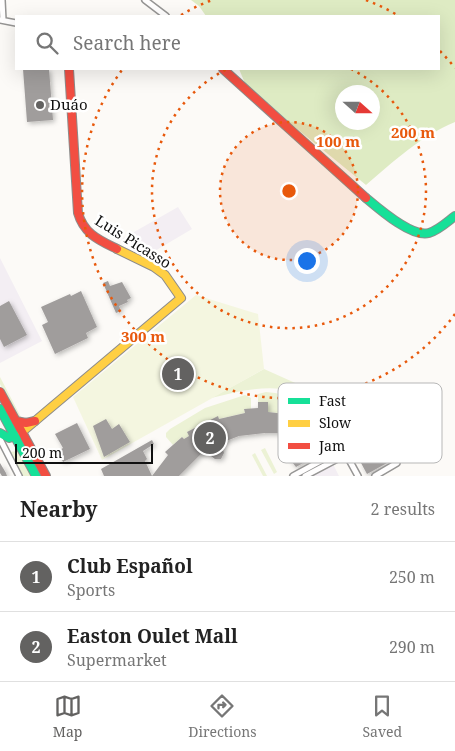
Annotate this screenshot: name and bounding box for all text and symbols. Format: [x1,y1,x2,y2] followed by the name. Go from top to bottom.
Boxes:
[15,15,440,70] search box
[33,29,61,57] icon: search
[73,30,181,56] text: Search here
[335,85,380,130] north arrow
[50,94,88,114] place label: Duáo
[34,99,46,111] marker: Duáo
[391,122,435,142] text: 200 m
[316,131,360,151] text: 100 m
[280,182,298,200] centre of rings
[92,210,175,272] street label: Luis Picasso
[294,248,320,274] your location
[121,326,165,346] text: 300 m
[162,355,194,393] pin: 1
[278,383,442,463] legend
[319,391,346,410] text: Fast
[319,413,352,432] text: Slow
[194,419,226,457] pin: 2
[318,436,345,455] text: Jam
[15,441,152,464] scale bar
[22,443,62,462] text: 200 m
[20,495,98,523] text: Nearby
[371,498,435,520] text: 2 results
[67,553,193,579] text: Club Español
[31,566,41,588] text: 1
[389,566,435,588] text: 250 m
[67,579,115,601] text: Sports
[67,623,238,649] text: Easton Oulet Mall
[31,636,41,658] text: 2
[389,636,435,658] text: 290 m
[67,649,167,671] text: Supermarket
[53,692,82,741] tab: Map
[188,692,257,741] tab: Directions
[362,692,402,741] tab: Saved

